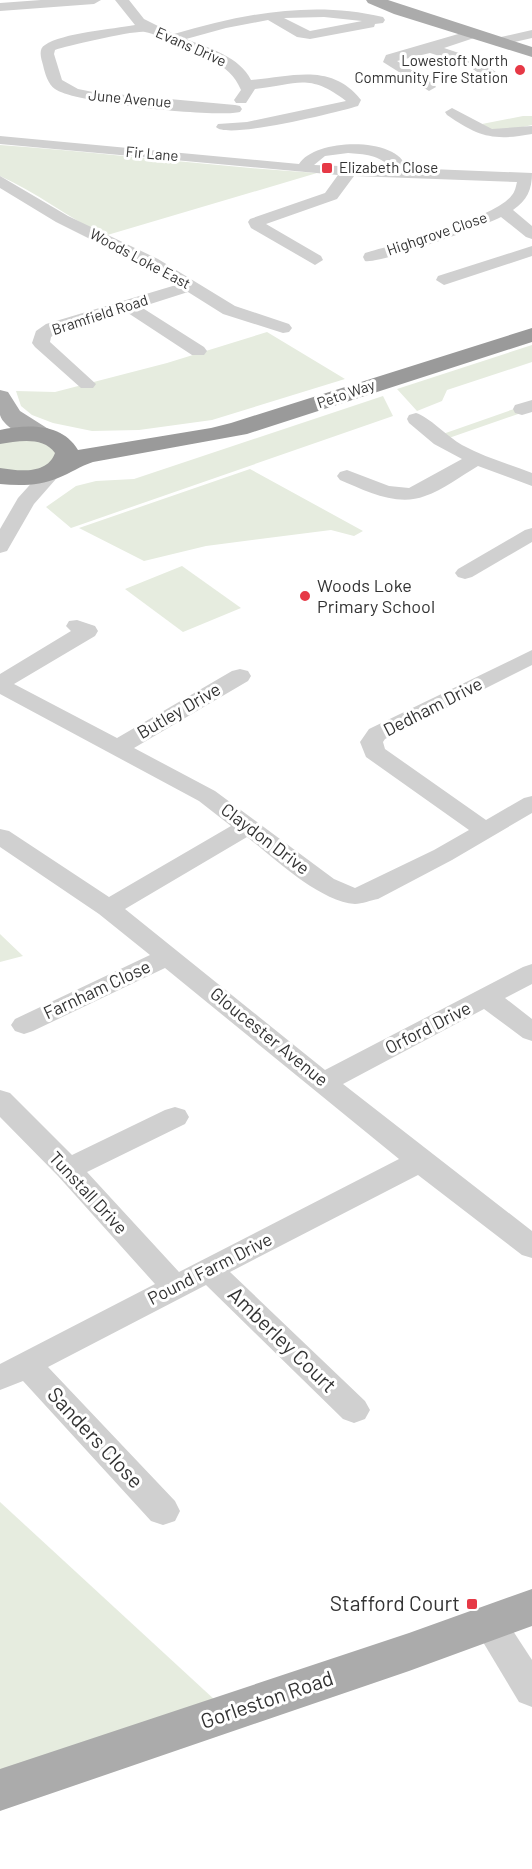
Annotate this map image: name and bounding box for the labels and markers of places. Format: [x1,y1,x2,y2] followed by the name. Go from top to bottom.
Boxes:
[355,51,508,86] place label: Lowestoft North Community Fire Station
[513,63,527,77] marker: Lowestoft North Community Fire Station
[339,158,438,176] place label: Elizabeth Close
[320,161,334,175] marker: Elizabeth Close
[317,574,435,617] place label: Woods Loke Primary School
[298,589,312,603] marker: Woods Loke Primary School
[330,1590,460,1615] place label: Stafford Court
[465,1597,479,1611] marker: Stafford Court

